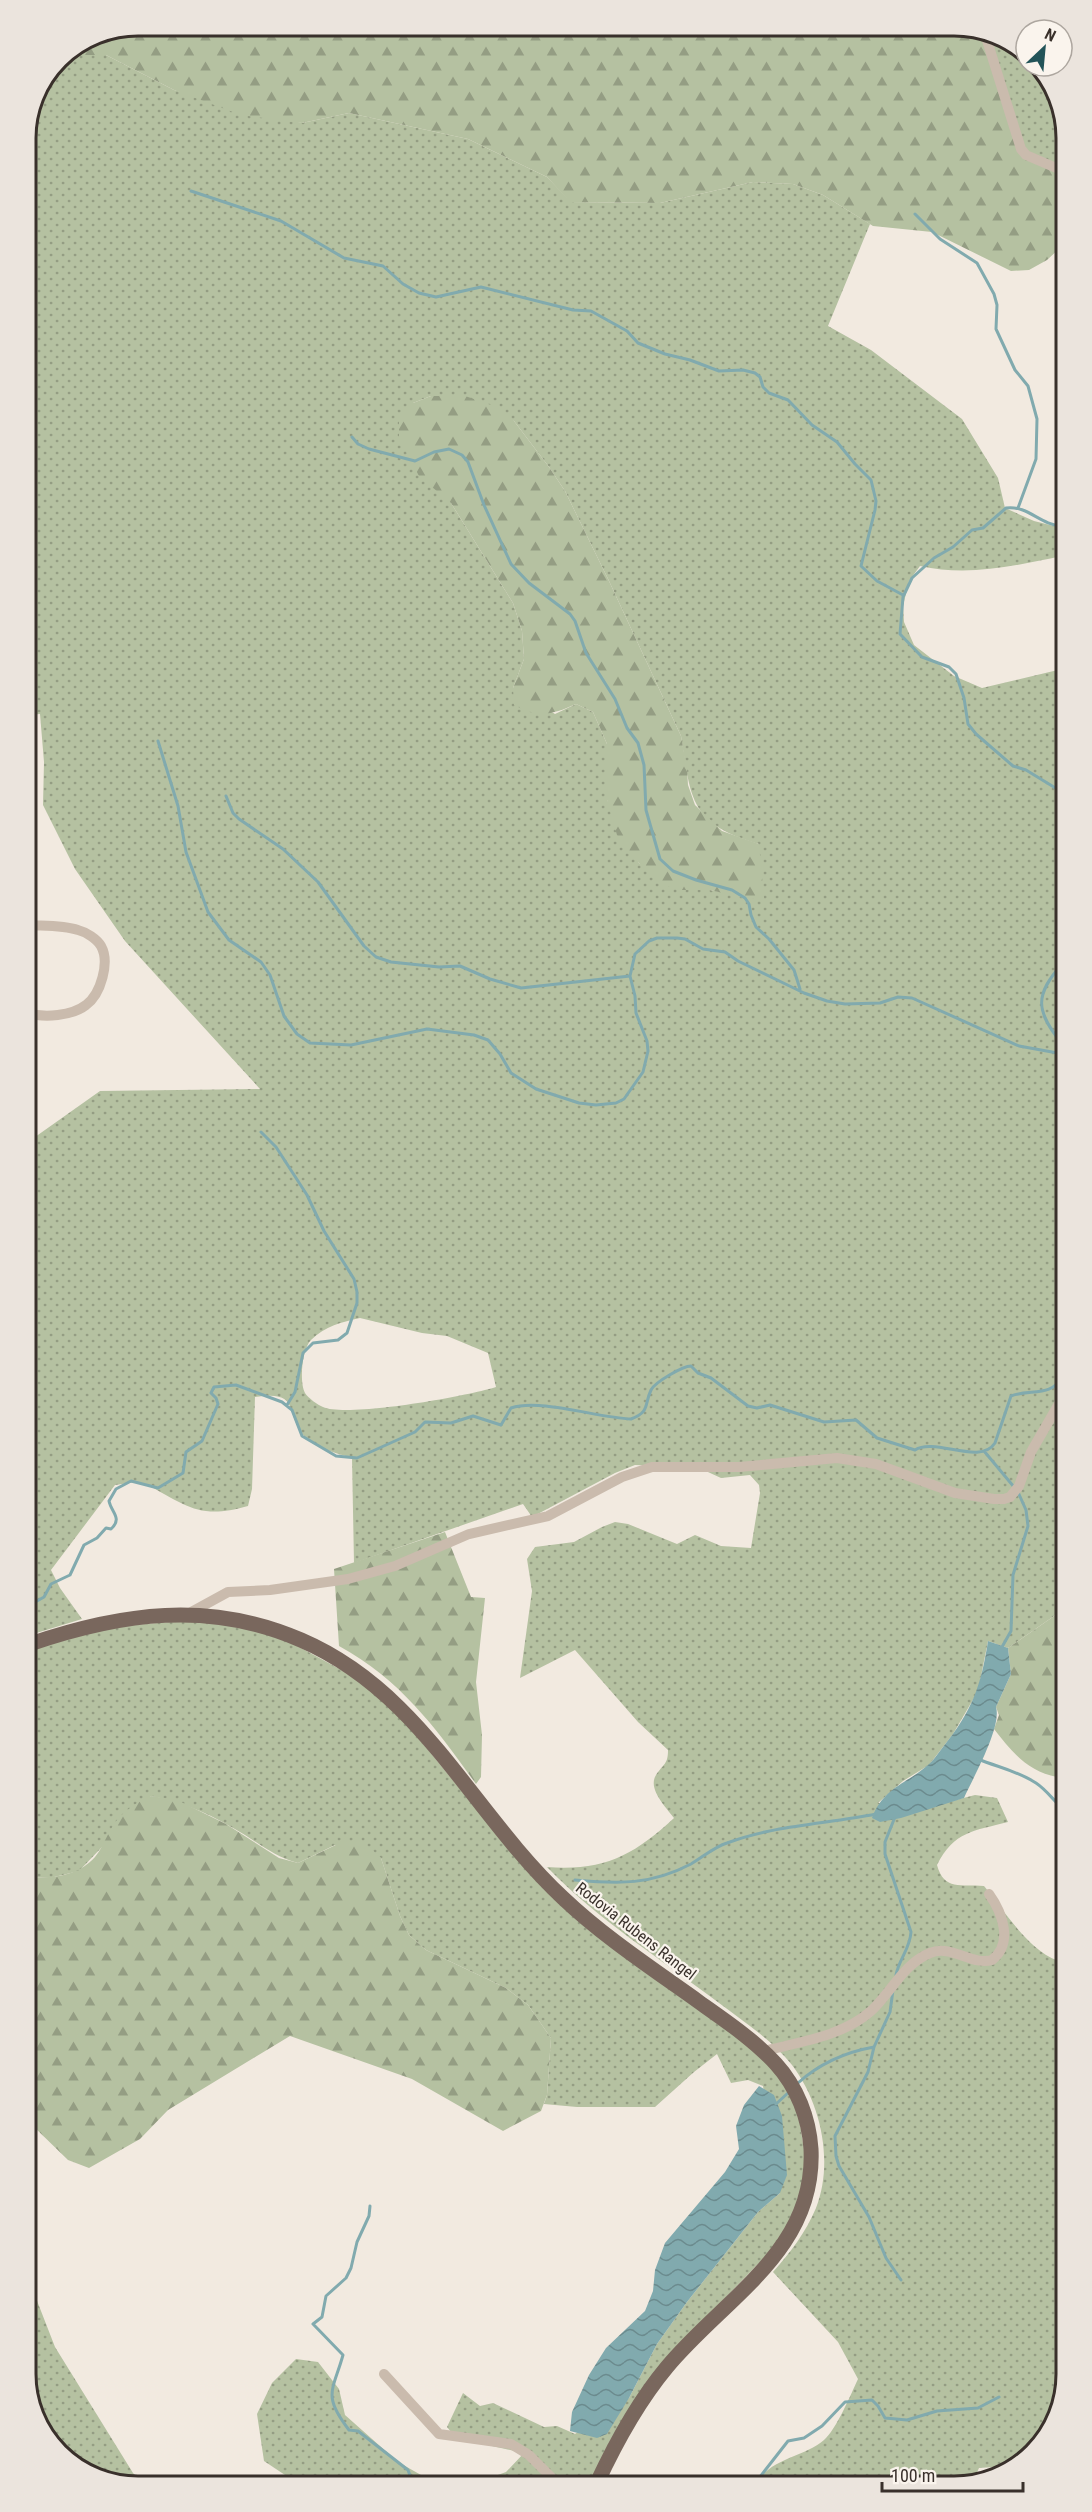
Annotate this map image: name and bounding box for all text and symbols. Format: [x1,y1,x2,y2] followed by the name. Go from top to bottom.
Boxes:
[1014,18,1074,78] north arrow
[1042,24,1059,46] text: N
[572,1878,700,1984] street label: Rodovia Rubens Rangel
[882,2455,1023,2493] scale bar
[891,2465,935,2486] text: 100 m

